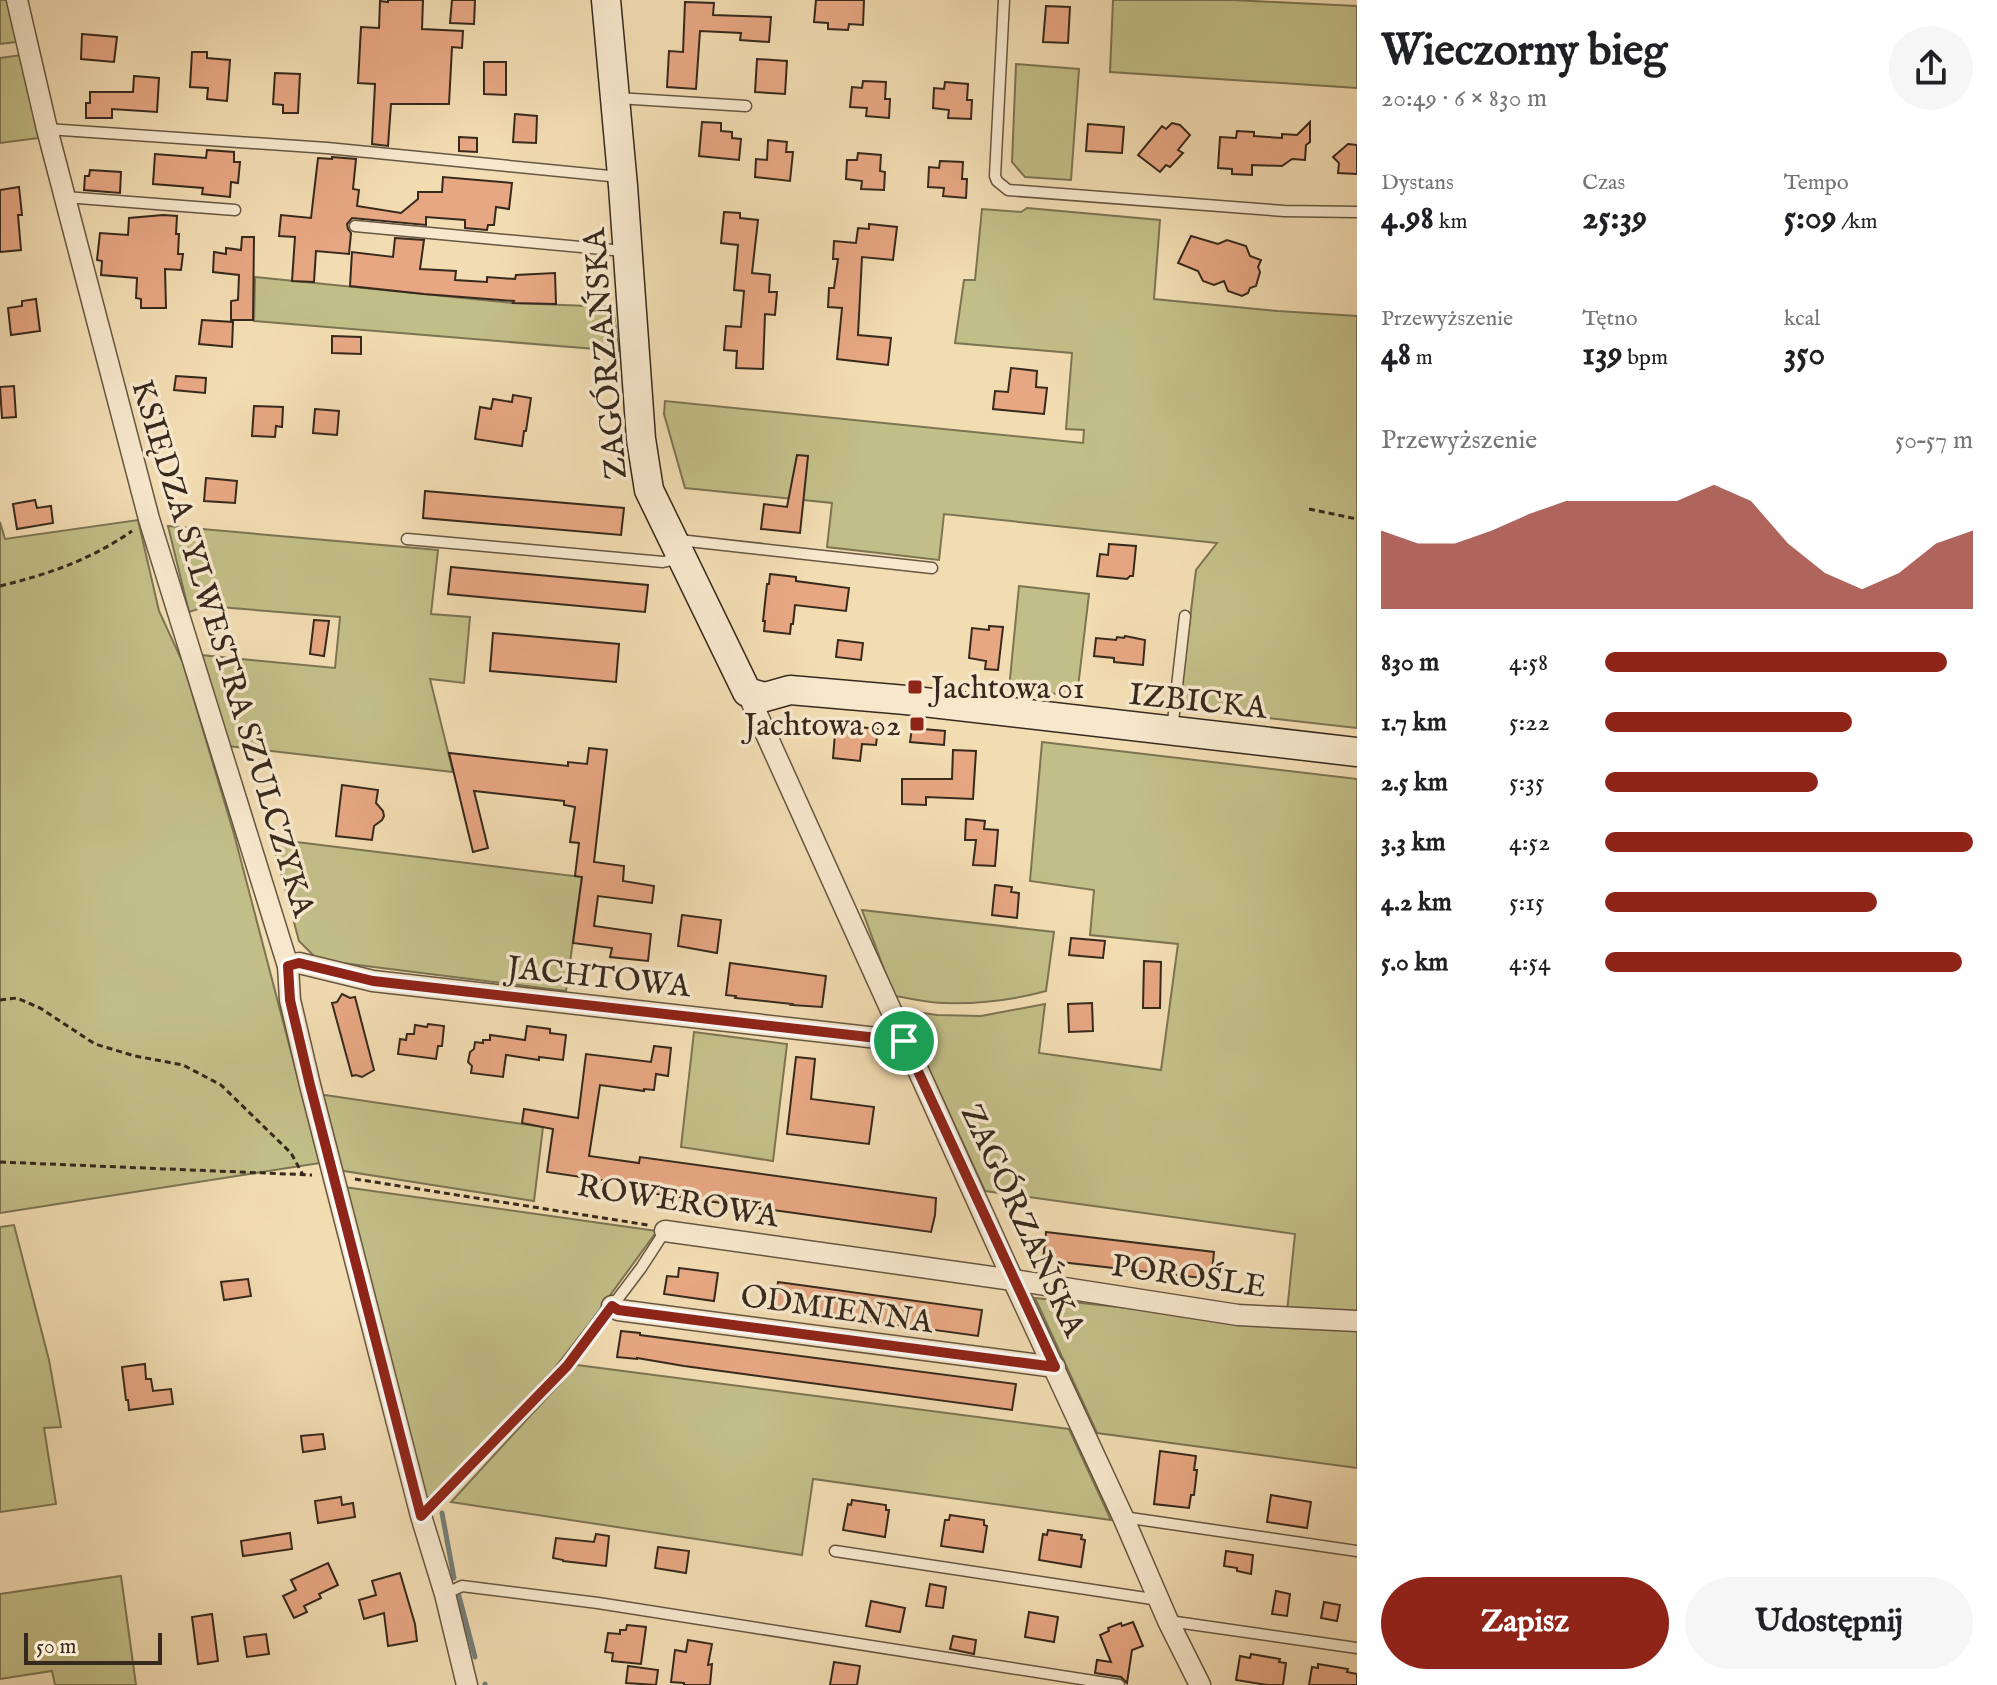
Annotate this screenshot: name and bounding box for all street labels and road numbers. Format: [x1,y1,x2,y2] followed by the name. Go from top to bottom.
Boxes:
[574,225,638,481] street label: ZAGÓRZAŃSKA
[120,375,323,923] street label: KSIĘDZA SYLWESTRA SZULCZYKA
[1127,675,1270,730] street label: IZBICKA
[502,948,694,1009] street label: JACHTOWA
[950,1098,1095,1345] street label: ZAGÓRZAŃSKA
[574,1166,782,1239] street label: ROWEROWA
[1108,1246,1269,1309] street label: POROŚLE
[738,1277,937,1344] street label: ODMIENNA

